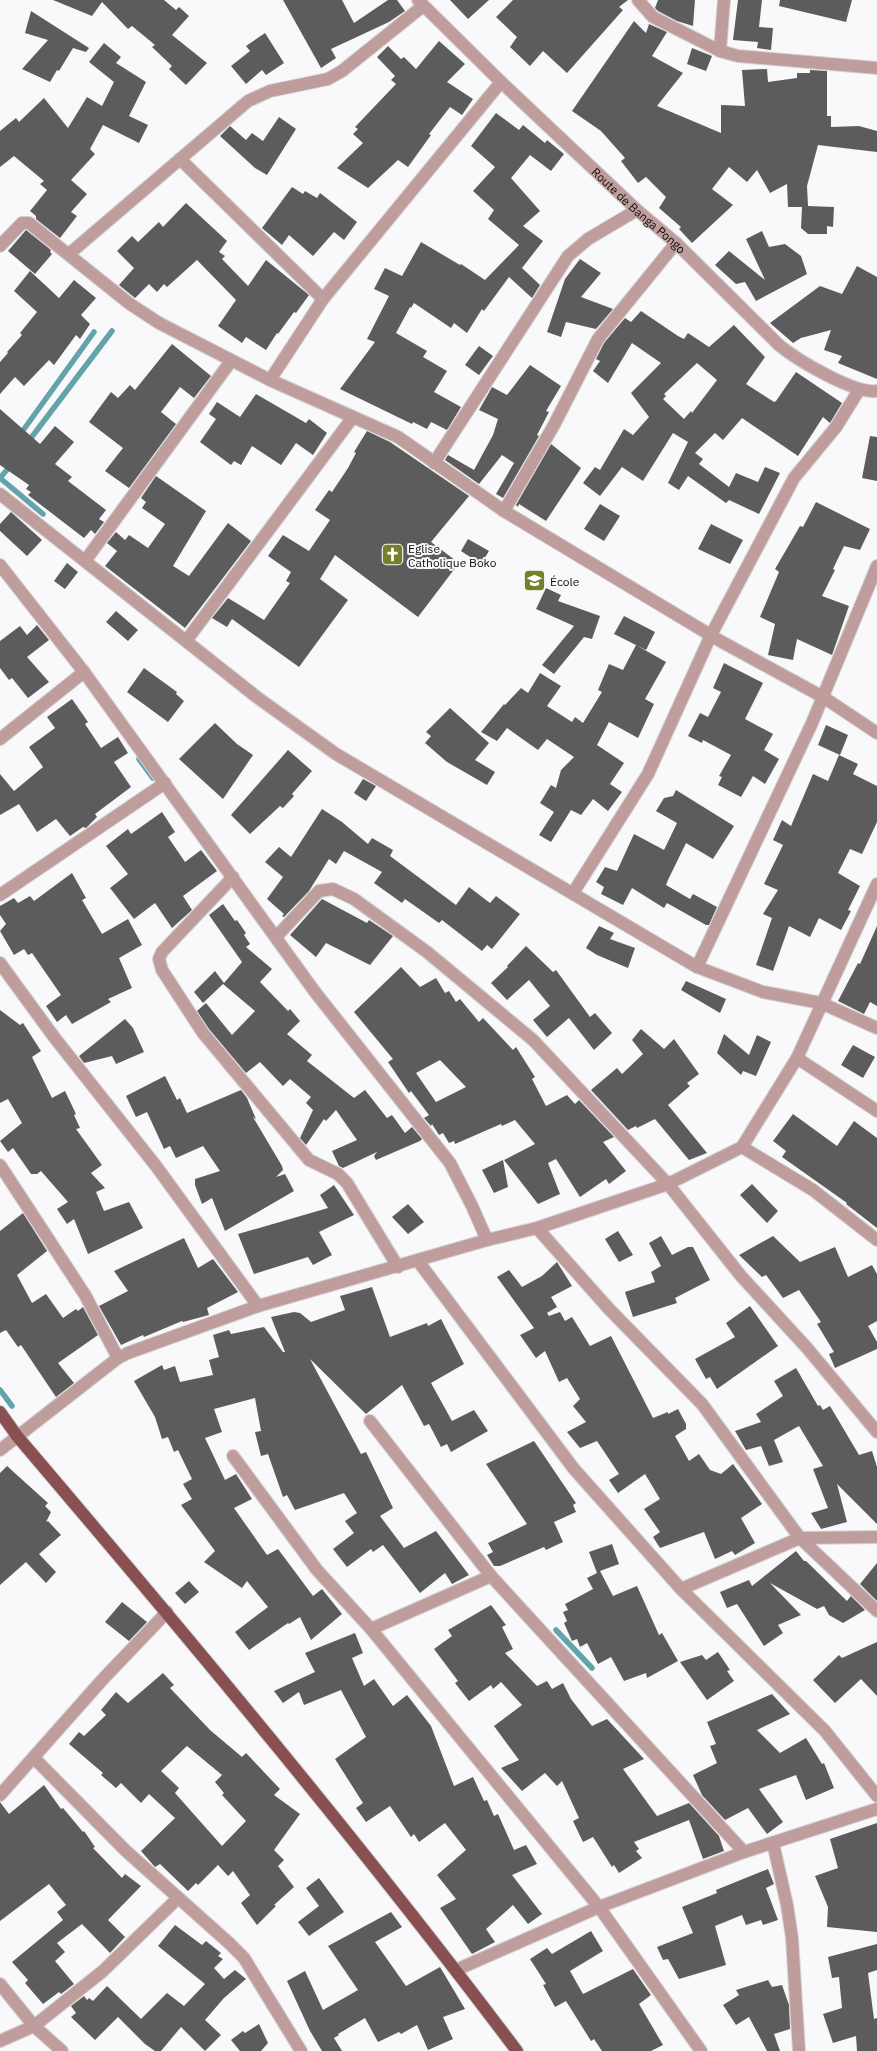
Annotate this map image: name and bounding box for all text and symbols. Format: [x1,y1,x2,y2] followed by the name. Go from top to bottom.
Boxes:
[589,164,689,256] street label: Route de Banga Pongo
[408,541,497,570] place label: Eglise Catholique Boko
[380,542,406,568] church icon: Eglise Catholique Boko
[522,568,548,594] school or university icon: École
[550,574,580,589] place label: École

